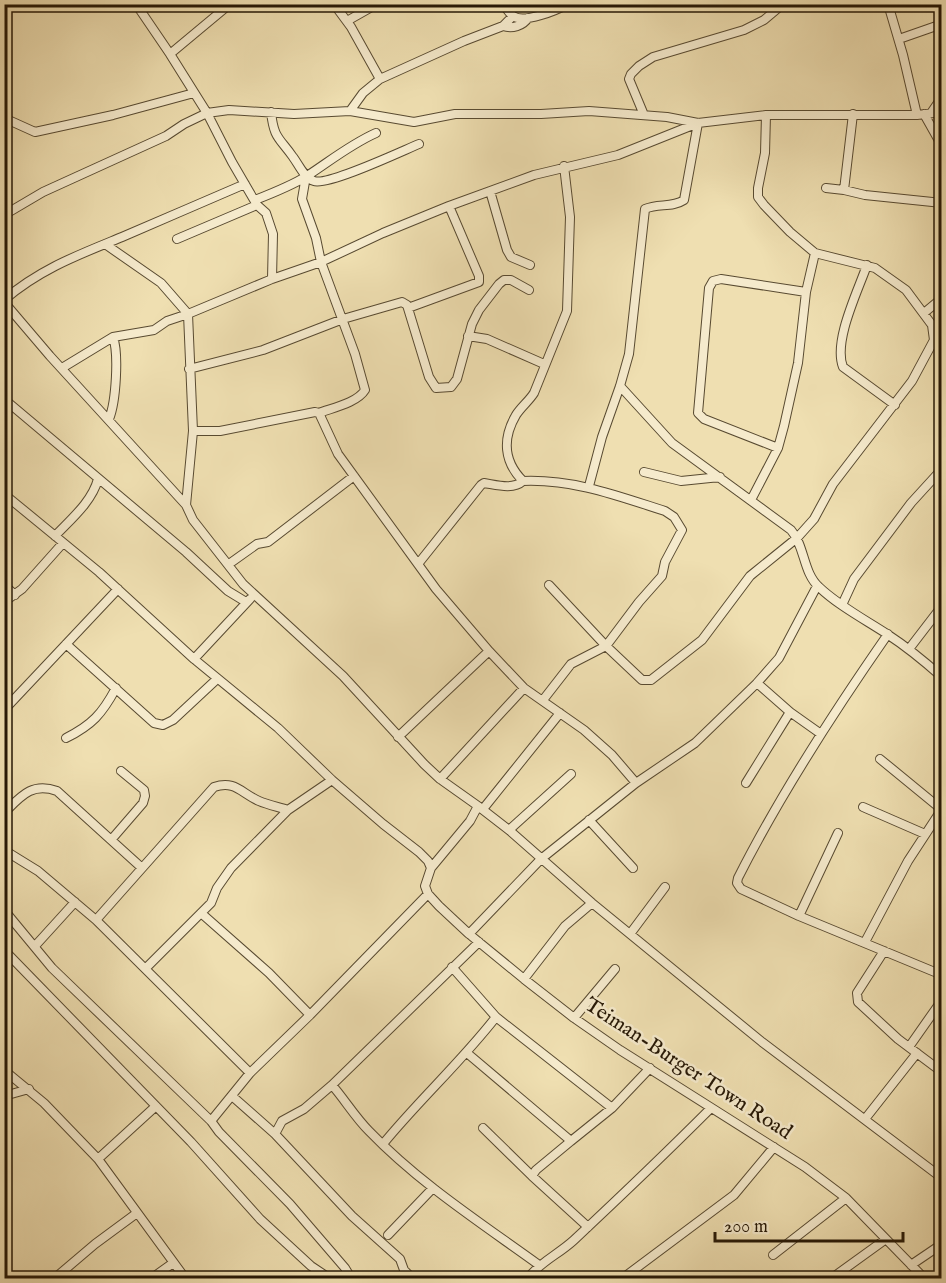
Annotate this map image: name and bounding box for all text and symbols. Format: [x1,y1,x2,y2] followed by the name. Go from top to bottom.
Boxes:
[579,992,798,1147] street label: Teiman-Burger Town Road
[715,1205,902,1243] scale bar
[724,1216,768,1239] text: 200 m

